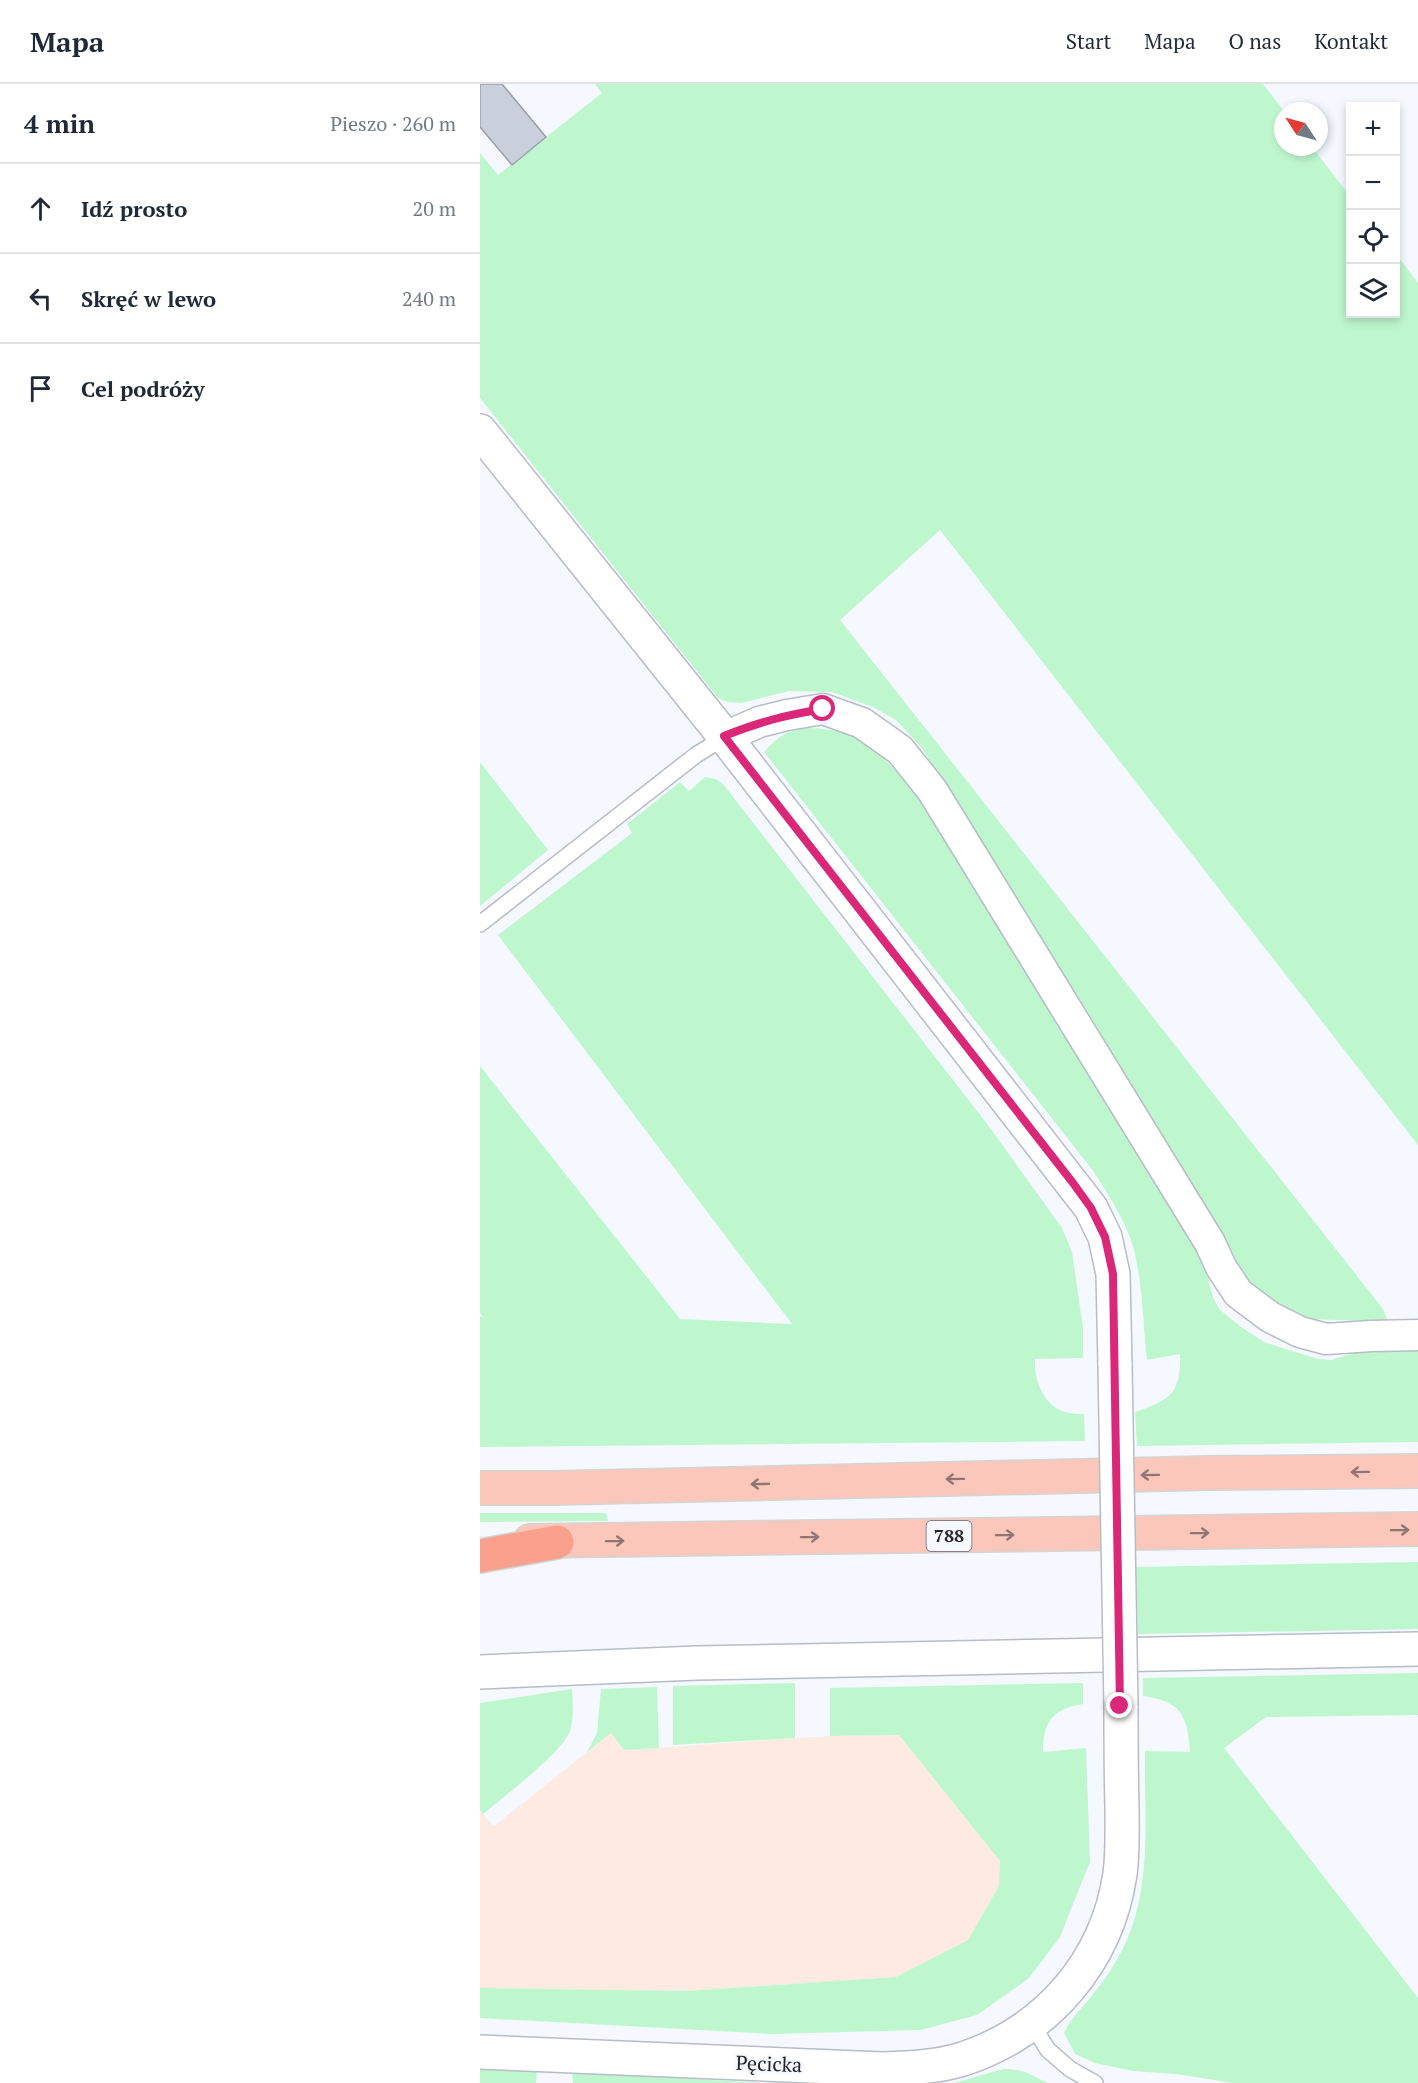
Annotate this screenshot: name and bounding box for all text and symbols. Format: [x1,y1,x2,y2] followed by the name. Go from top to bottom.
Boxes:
[30,23,104,60] text: Mapa
[1066,27,1111,55] text: Start
[1144,27,1196,55] text: Mapa
[1229,27,1281,55] text: O nas
[1314,27,1388,55] text: Kontakt
[1274,102,1328,156] north arrow
[1346,102,1400,318] map controls
[1346,102,1400,156] button: +
[24,106,95,140] text: 4 min
[330,110,456,137] text: Pieszo · 260 m
[1346,156,1400,210] button: −
[24,192,57,225] icon: ahead
[81,194,187,223] text: Idź prosto
[413,195,456,222] text: 20 m
[1346,210,1400,264] button: locate
[1346,264,1400,318] button: layers
[24,282,57,315] icon: left
[81,284,216,313] text: Skręć w lewo
[402,285,456,312] text: 240 m
[24,372,57,405] icon: arrive
[81,374,205,403] text: Cel podróży
[809,695,835,721] route start
[1350,1466,1370,1478] one-way arrow
[1140,1469,1160,1480] one-way arrow
[945,1473,965,1485] one-way arrow
[750,1478,770,1489] one-way arrow
[926,1521,972,1551] road number: 788
[1390,1524,1410,1535] one-way arrow
[1190,1527,1210,1539] one-way arrow
[995,1529,1015,1541] one-way arrow
[800,1532,820,1543] one-way arrow
[605,1535,625,1546] one-way arrow
[1106,1692,1132,1718] route end
[735,2049,803,2078] street label: Pęcicka

